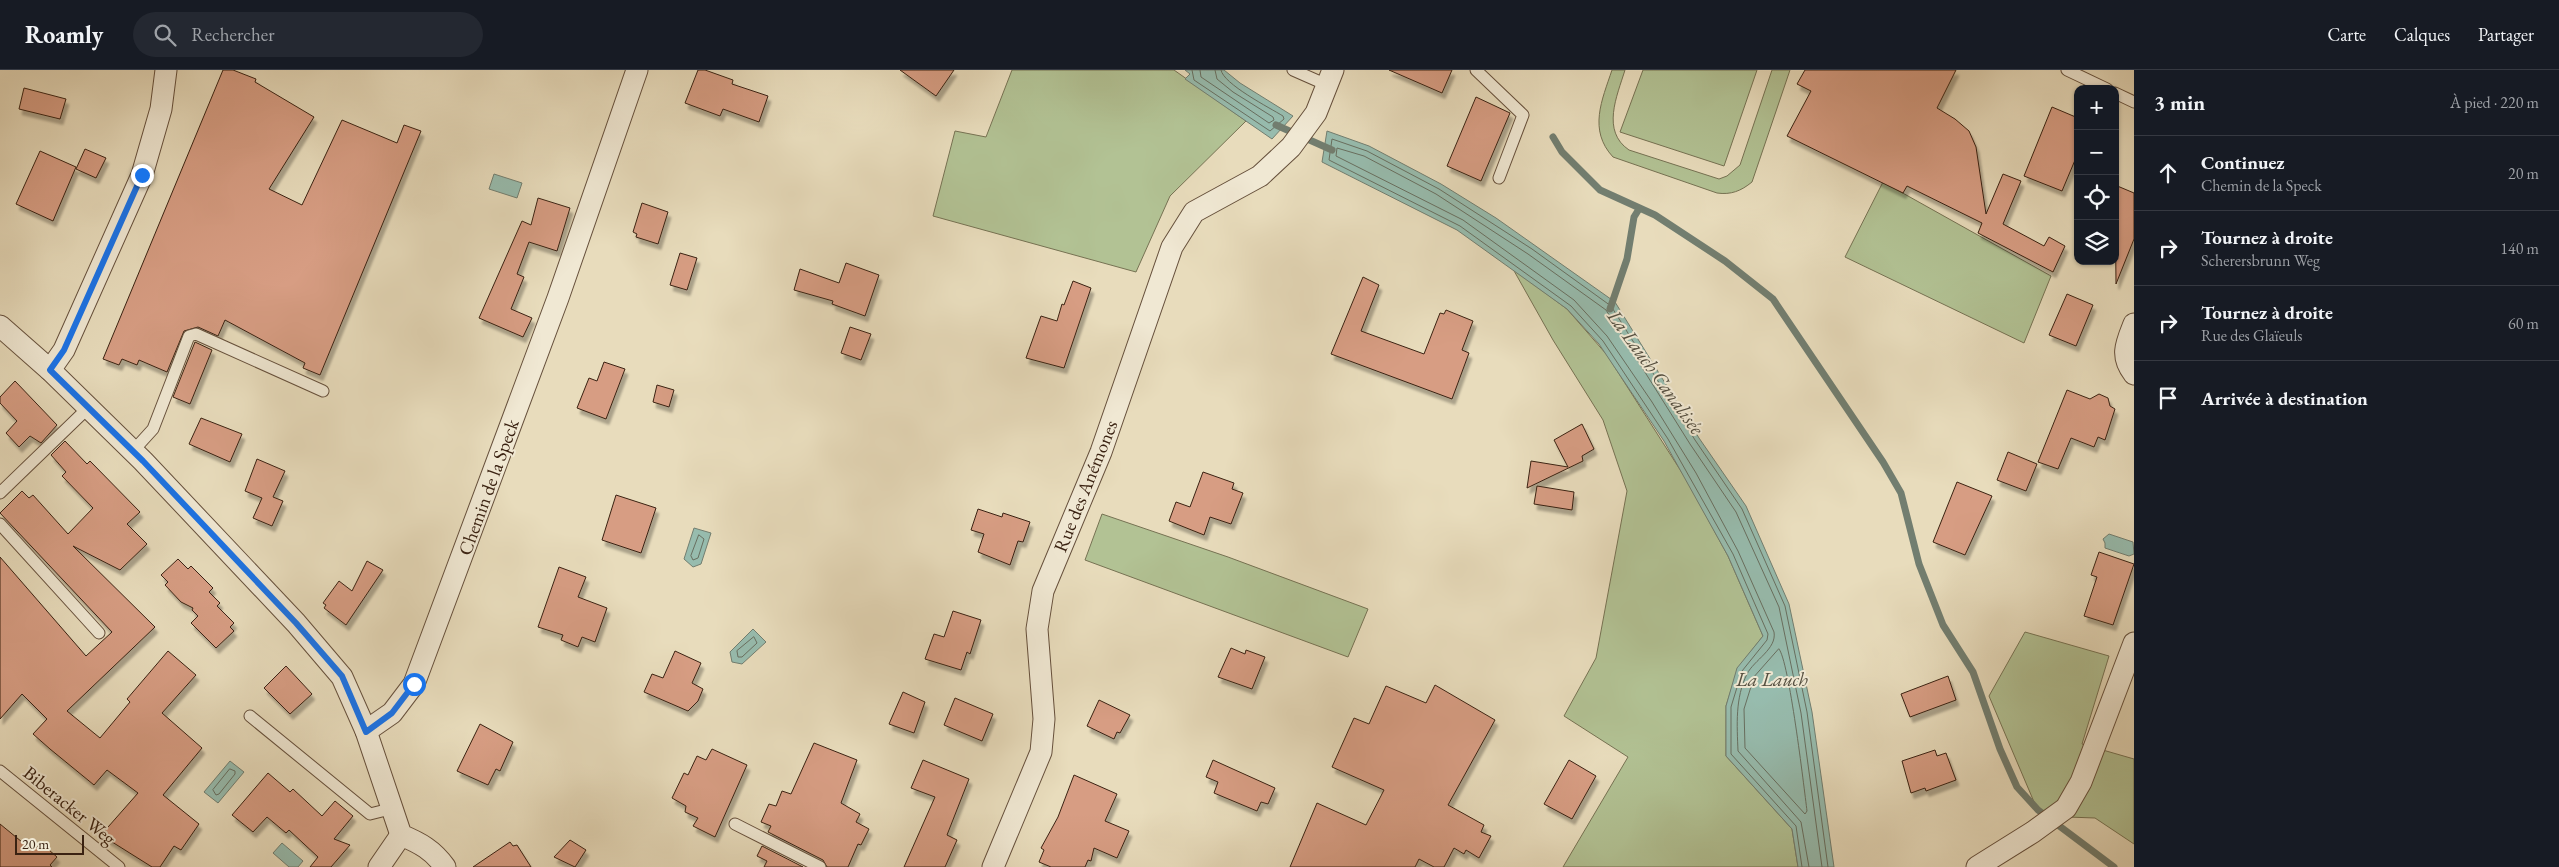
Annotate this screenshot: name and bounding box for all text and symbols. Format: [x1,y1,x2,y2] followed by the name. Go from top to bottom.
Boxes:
[133,12,483,57] search box
[25,19,103,50] text: Roamly
[151,21,179,49] icon: search
[191,22,275,47] text: Rechercher
[2327,23,2366,46] text: Carte
[2394,23,2450,46] text: Calques
[2478,23,2534,46] text: Partager
[2074,85,2119,265] map controls
[2074,85,2119,130] button: +
[2154,89,2205,116] text: 3 min
[2450,92,2539,113] text: À pied · 220 m
[2074,130,2119,175] button: −
[2201,150,2285,175] text: Continuez
[2154,159,2182,187] icon: ahead
[2508,163,2539,184] text: 20 m
[131,164,154,187] route end
[2074,175,2119,220] button: locate
[2201,175,2322,196] text: Chemin de la Speck
[2074,220,2119,265] button: layers
[2201,225,2333,250] text: Tournez à droite
[2154,234,2182,262] icon: right
[2500,238,2539,259] text: 140 m
[2201,250,2320,271] text: Scherersbrunn Weg
[2201,300,2333,325] text: Tournez à droite
[1601,303,1710,440] water label: La Lauch Canalisée
[2154,309,2182,337] icon: right
[2508,313,2539,334] text: 60 m
[2201,325,2302,346] text: Rue des Glaïeuls
[2154,384,2182,412] icon: arrive
[2201,386,2368,411] text: Arrivée à destination
[452,415,525,559] street label: Chemin de la Speck
[1048,417,1123,556] street label: Rue des Anémones
[1735,666,1808,692] water label: La Lauch
[403,673,426,696] route start
[18,760,122,851] street label: Biberacker Weg
[15,832,84,855] scale bar
[22,835,49,853] text: 20 m

